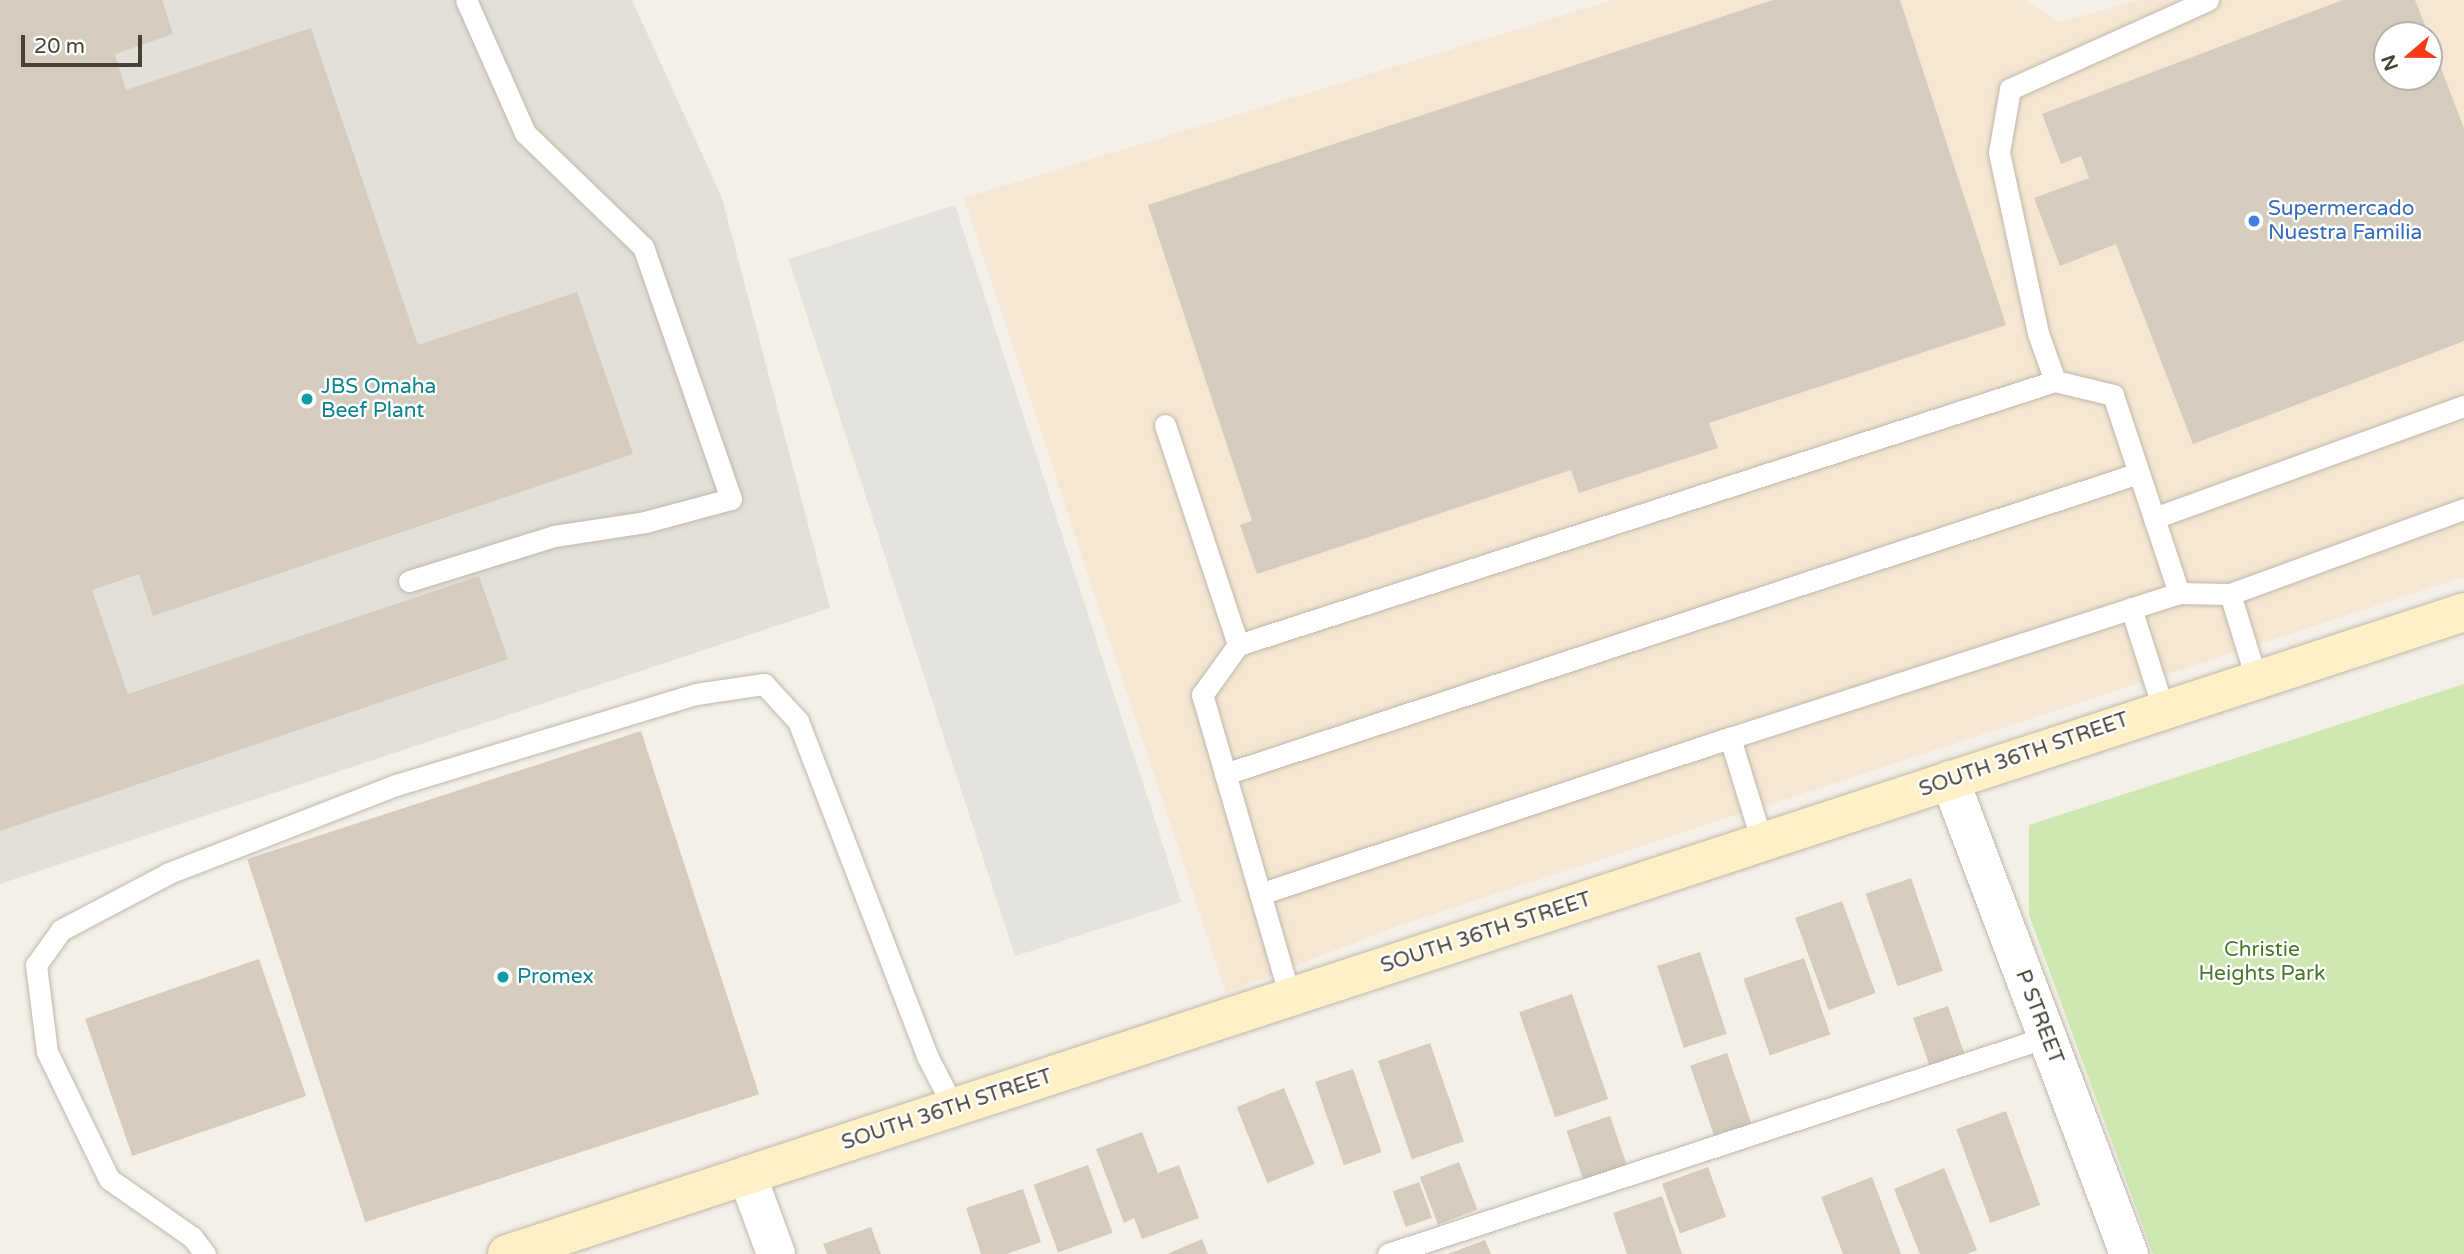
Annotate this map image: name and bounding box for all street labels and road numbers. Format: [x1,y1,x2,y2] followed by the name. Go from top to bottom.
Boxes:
[1916,707,2132,803] street label: SOUTH 36TH STREET
[1378,887,1594,979] street label: SOUTH 36TH STREET
[2009,966,2069,1068] street label: P STREET
[839,1064,1055,1156] street label: SOUTH 36TH STREET

